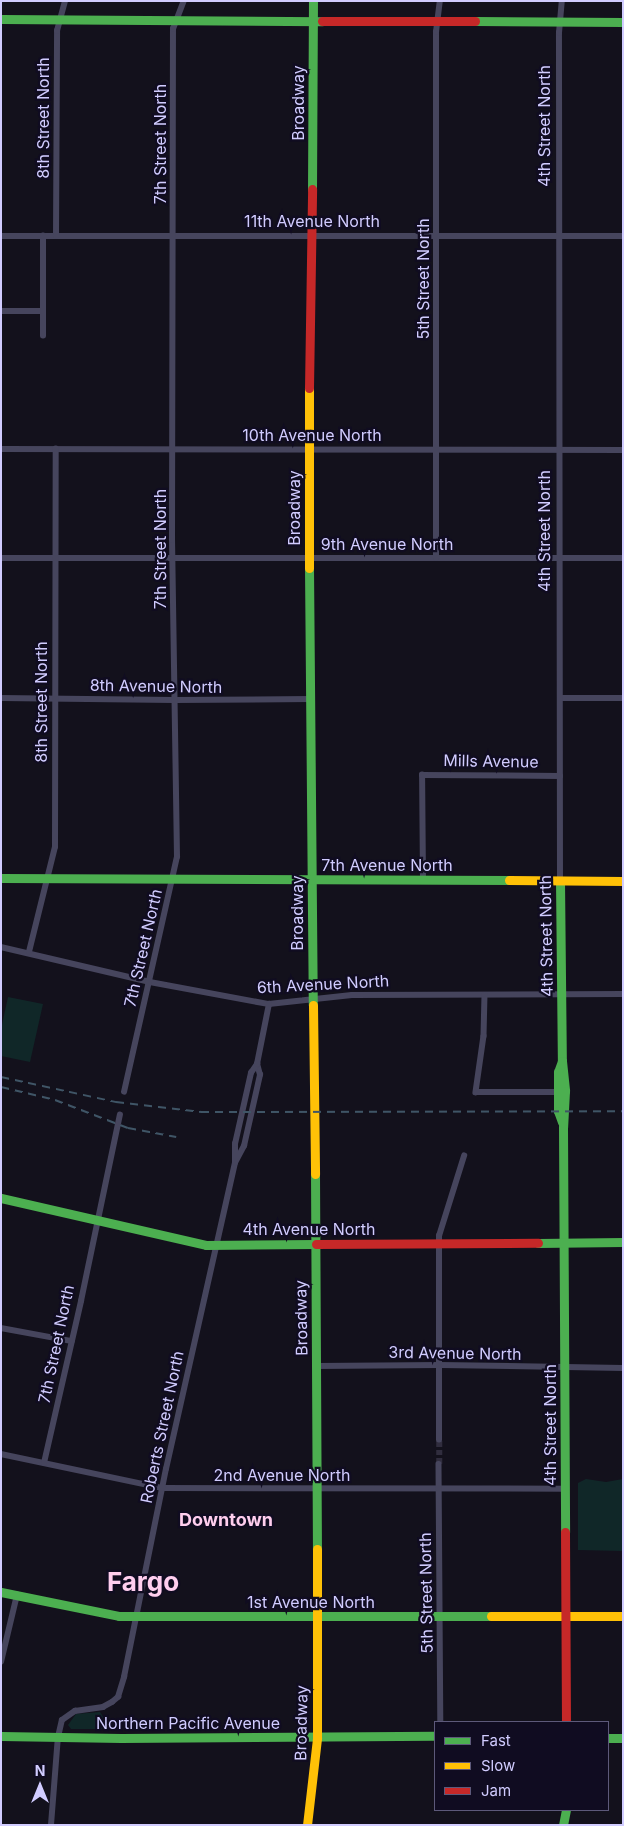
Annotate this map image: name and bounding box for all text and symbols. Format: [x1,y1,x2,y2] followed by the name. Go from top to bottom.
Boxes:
[33,57,53,179] street label: 8th Street North
[288,65,308,141] street label: Broadway
[534,65,554,187] street label: 4th Street North
[150,84,170,204] street label: 7th Street North
[244,211,380,231] street label: 11th Avenue North
[413,218,433,340] street label: 5th Street North
[242,425,382,445] street label: 10th Avenue North
[284,470,304,546] street label: Broadway
[534,470,554,592] street label: 4th Street North
[150,489,170,609] street label: 7th Street North
[321,534,453,554] street label: 9th Avenue North
[31,641,51,763] street label: 8th Street North
[90,675,222,697] street label: 8th Avenue North
[443,751,539,771] street label: Mills Avenue
[321,855,453,875] street label: 7th Avenue North
[287,875,307,951] street label: Broadway
[535,875,557,997] street label: 4th Street North
[120,887,166,1009] street label: 7th Street North
[256,971,390,997] street label: 6th Avenue North
[243,1219,375,1239] street label: 4th Avenue North
[291,1280,311,1356] street label: Broadway
[34,1283,78,1405] street label: 7th Street North
[388,1342,522,1364] street label: 3rd Avenue North
[136,1349,188,1505] street label: Roberts Street North
[540,1364,560,1486] street label: 4th Street North
[214,1465,350,1485] street label: 2nd Avenue North
[179,1509,273,1531] district label: Downtown
[415,1532,437,1654] street label: 5th Street North
[107,1566,179,1598] district label: Fargo
[247,1592,375,1612] street label: 1st Avenue North
[291,1685,311,1761] street label: Broadway
[96,1713,280,1733] street label: Northern Pacific Avenue
[434,1721,609,1811] legend
[481,1731,511,1750] text: Fast
[481,1756,515,1775] text: Slow
[15,1761,65,1811] north arrow
[35,1762,45,1779] text: N
[481,1781,511,1800] text: Jam

